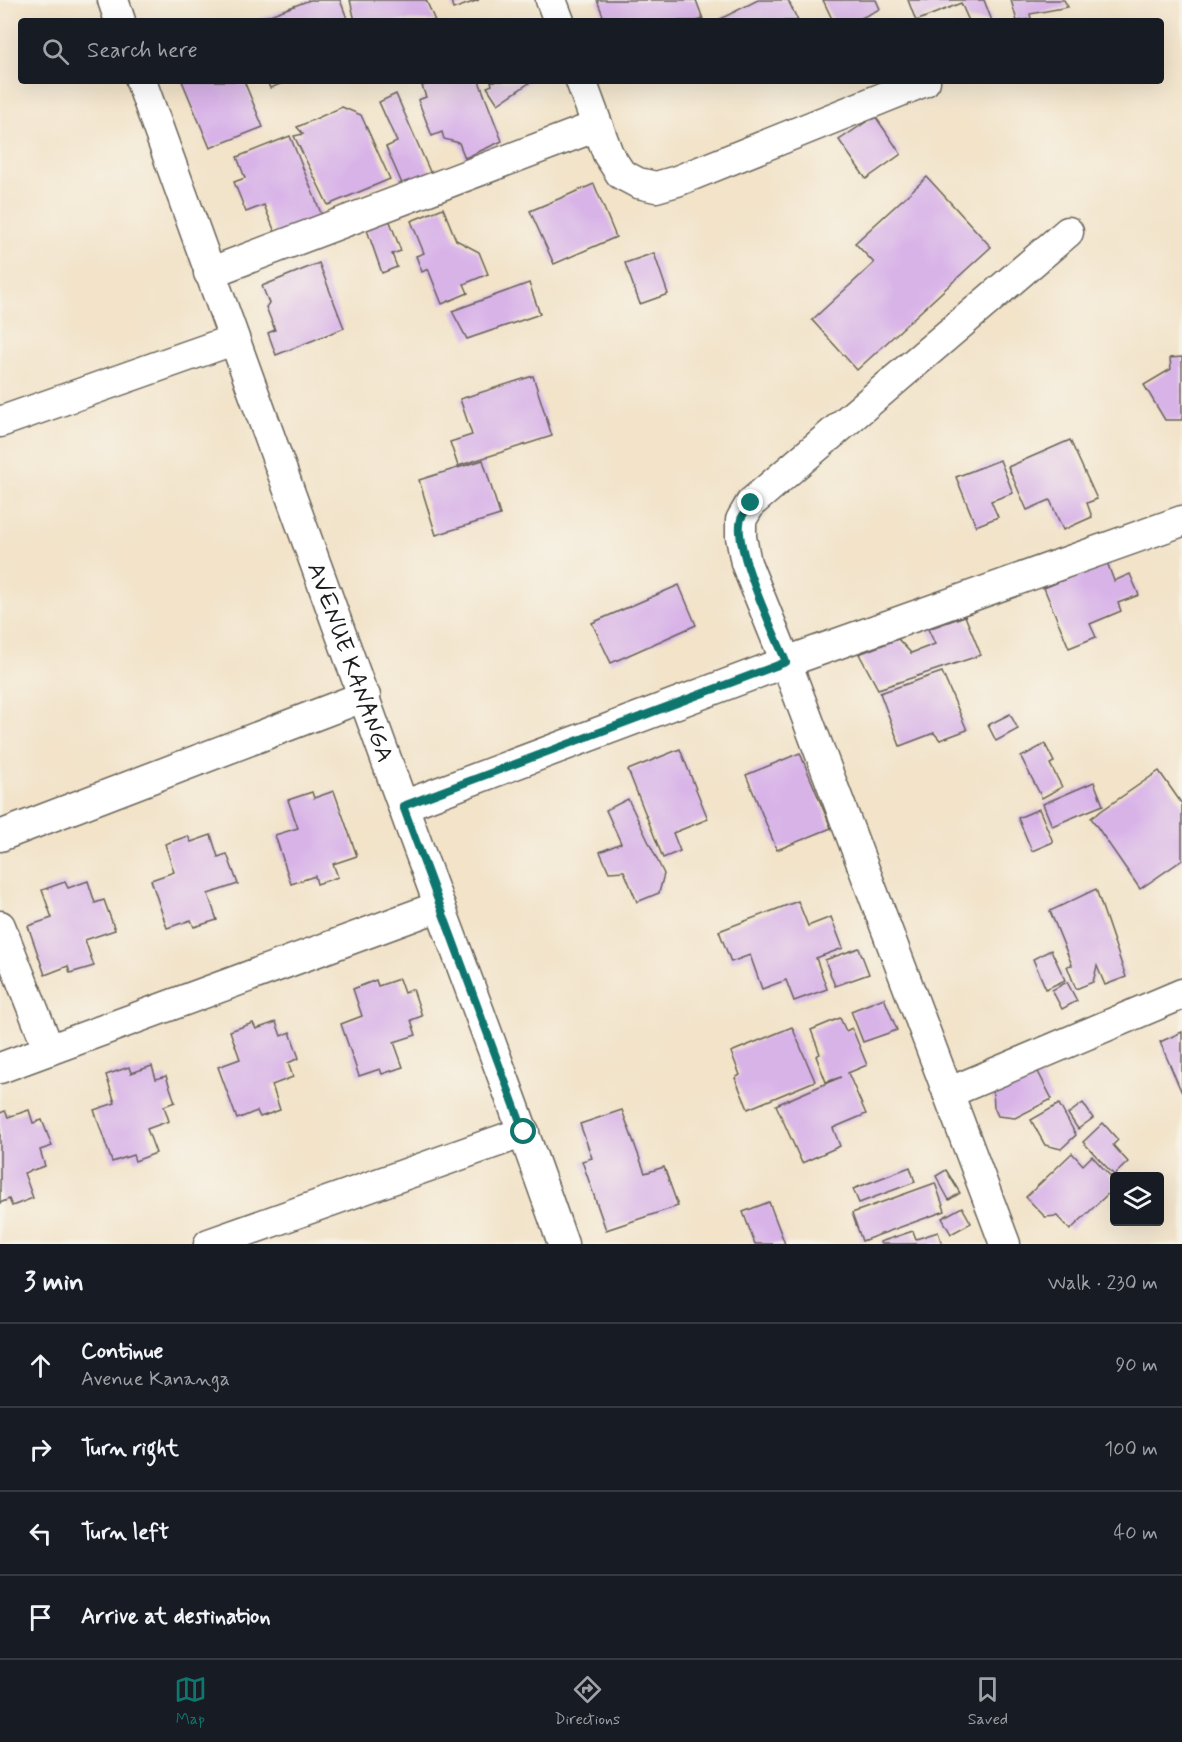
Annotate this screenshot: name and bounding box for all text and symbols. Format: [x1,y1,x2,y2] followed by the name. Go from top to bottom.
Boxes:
[18,18,1164,84] search box
[39,35,72,68] icon: search
[87,37,198,65] text: Search here
[737,489,763,515] route end
[299,558,400,767] street label: AVENUE KANANGA
[510,1118,536,1144] route start
[1110,1172,1164,1226] map controls
[1110,1172,1164,1226] button: layers
[24,1266,84,1300] text: 3 min
[1048,1270,1158,1297] text: Walk · 230 m
[81,1338,163,1366] text: Continue
[24,1349,57,1382] icon: ahead
[1115,1352,1158,1379] text: 90 m
[81,1366,230,1393] text: Avenue Kananga
[24,1433,57,1466] icon: right
[81,1435,179,1463] text: Turn right
[1104,1436,1158,1463] text: 100 m
[24,1517,57,1550] icon: left
[81,1519,169,1547] text: Turn left
[1114,1520,1158,1547] text: 40 m
[24,1601,57,1634] icon: arrive
[81,1603,271,1631] text: Arrive at destination
[174,1673,207,1730] tab: Map
[554,1673,620,1730] tab: Directions
[968,1673,1008,1730] tab: Saved

